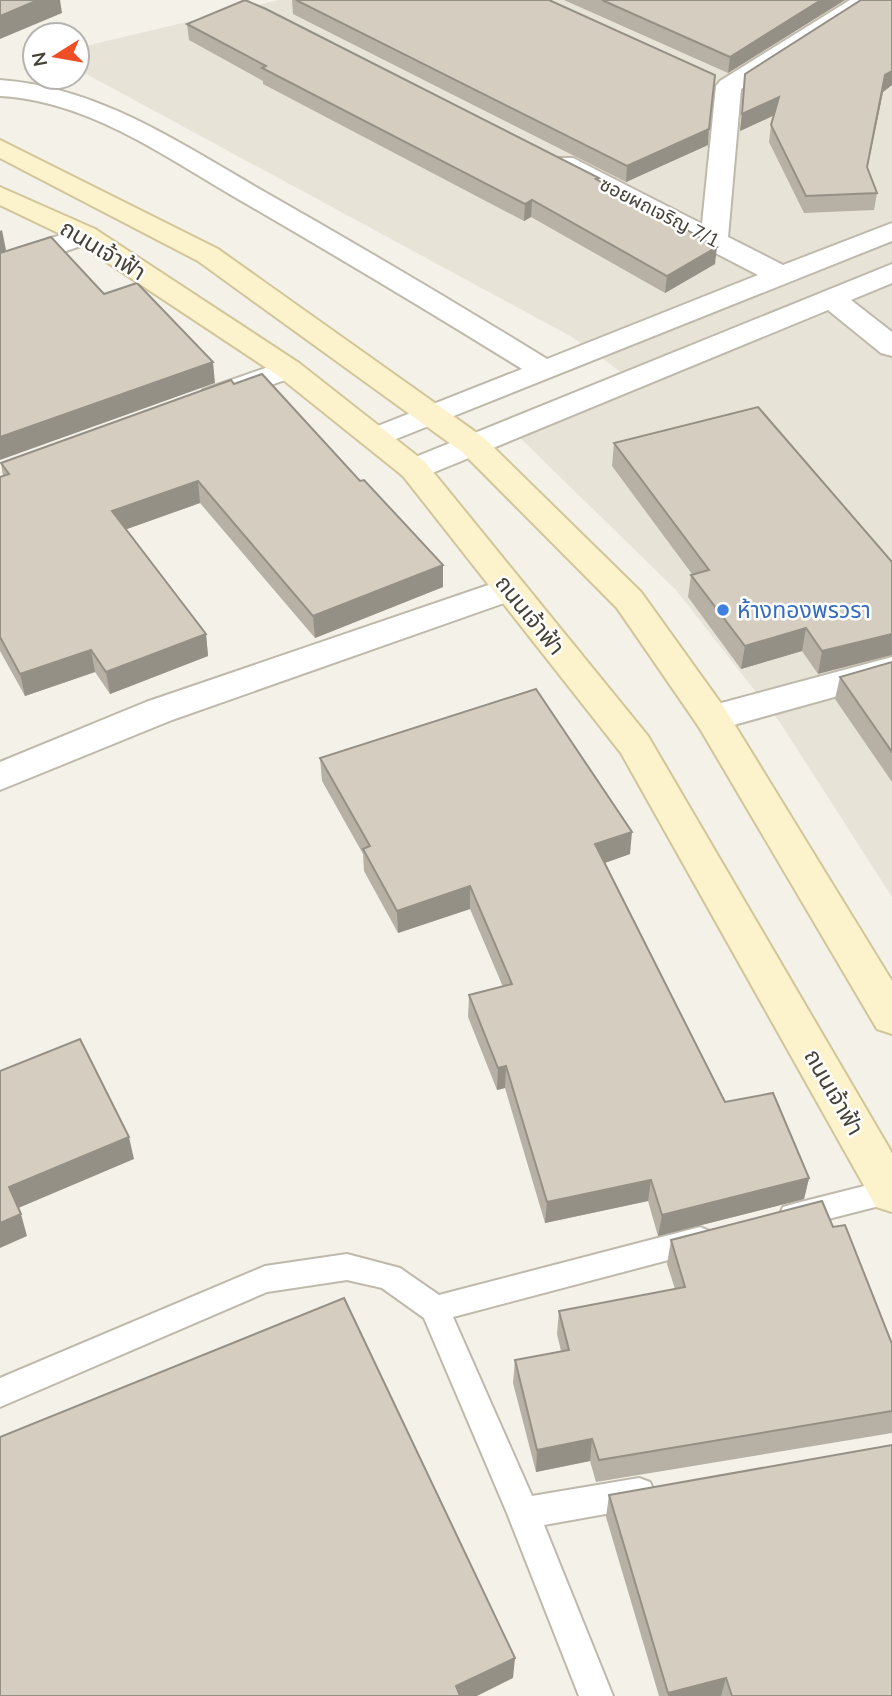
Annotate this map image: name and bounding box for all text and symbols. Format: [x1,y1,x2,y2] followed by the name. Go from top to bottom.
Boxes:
[21,21,91,91] north arrow
[26,50,54,69] text: N
[595,172,724,254] street label: ซอยผถเจริญ 7/1
[54,213,151,288] street label: ถนนเจ้าฟ้า
[488,569,571,662] street label: ถนนเจ้าฟ้า
[737,595,871,626] place label: ห้างทองพรวรา
[715,602,731,618] marker: ห้างทองพรวรา
[796,1043,871,1141] street label: ถนนเจ้าฟ้า

